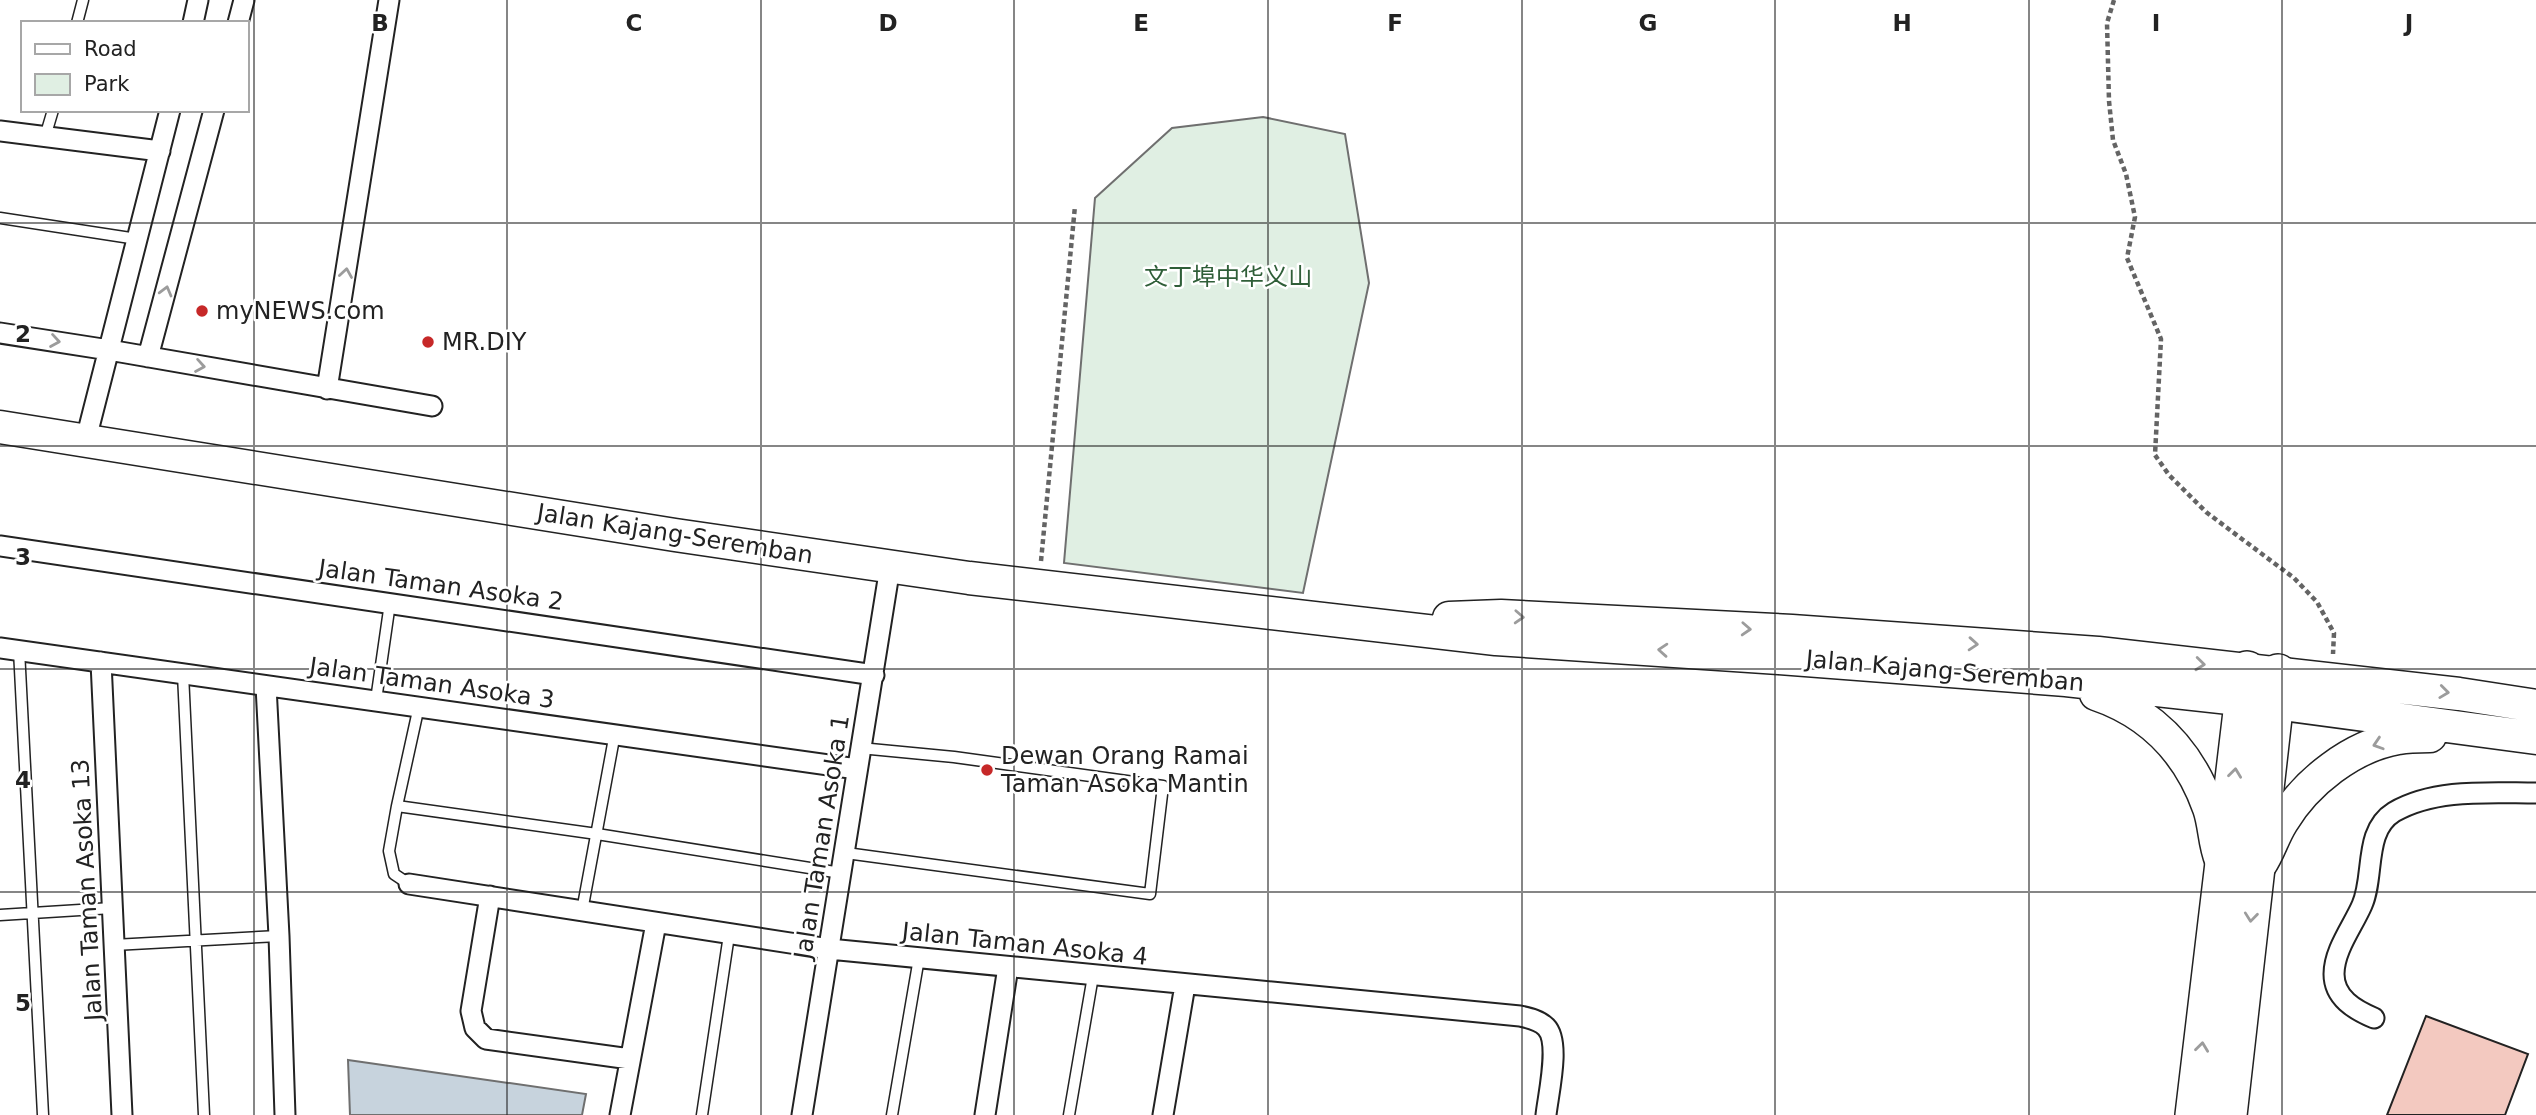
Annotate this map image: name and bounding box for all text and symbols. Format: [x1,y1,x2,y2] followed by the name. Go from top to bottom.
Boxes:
[371,10,389,36] text: B
[626,10,642,36] text: C
[878,10,898,36] text: D
[1133,10,1149,36] text: E
[1387,10,1403,36] text: F
[1639,10,1657,36] text: G
[1892,10,1912,36] text: H
[2152,10,2160,36] text: I
[2403,10,2413,36] text: J
[21,21,248,112] legend
[84,37,137,61] text: Road
[84,72,130,96] text: Park
[1144,263,1312,291] park label: 文丁埠中华义山
[338,267,353,279] one-way arrow
[157,285,172,297] one-way arrow
[216,297,385,325] place label: myNEWS.com
[194,303,210,319] marker: myNEWS.com
[15,321,31,347] text: 2
[442,328,527,356] place label: MR.DIY
[49,333,61,348] one-way arrow
[420,334,436,350] marker: MR.DIY
[195,358,206,373] one-way arrow
[533,498,815,570] street label: Jalan Kajang-Seremban
[15,544,31,570] text: 3
[315,554,565,616] street label: Jalan Taman Asoka 2
[1514,610,1525,625] one-way arrow
[1741,621,1752,636] one-way arrow
[1968,636,1979,651] one-way arrow
[1658,643,1669,658] one-way arrow
[1803,645,2085,697] street label: Jalan Kajang-Seremban
[306,652,556,714] street label: Jalan Taman Asoka 3
[2194,657,2206,672] one-way arrow
[2438,685,2449,700] one-way arrow
[789,713,855,963] street label: Jalan Taman Asoka 1
[2373,735,2385,750] one-way arrow
[1000,742,1249,798] place label: Dewan Orang Ramai Taman Asoka Mantin
[66,758,108,1024] street label: Jalan Taman Asoka 13
[979,762,995,778] marker: Dewan Orang Ramai Taman Asoka Mantin
[15,767,31,793] text: 4
[2228,767,2243,779] one-way arrow
[2243,911,2258,923] one-way arrow
[899,917,1149,971] street label: Jalan Taman Asoka 4
[15,990,31,1016] text: 5
[2195,1041,2210,1053] one-way arrow

